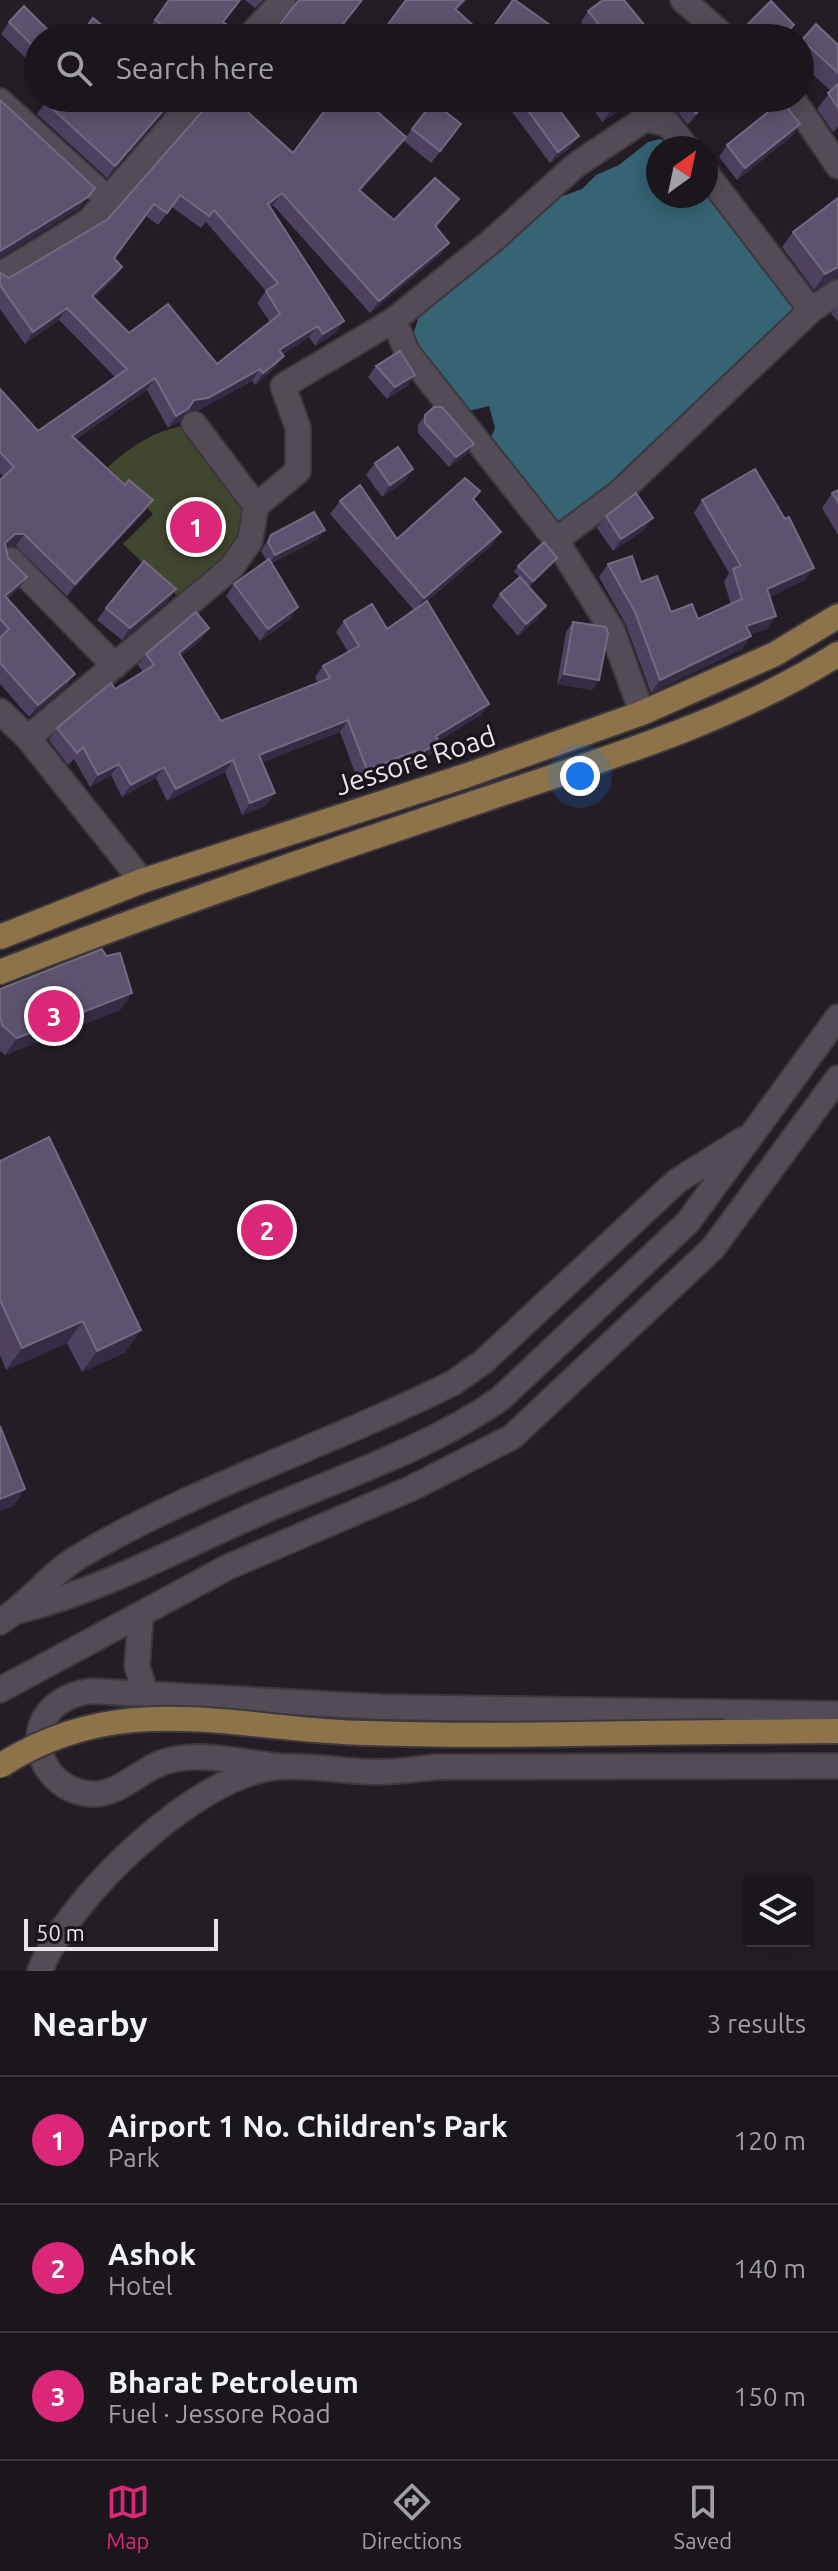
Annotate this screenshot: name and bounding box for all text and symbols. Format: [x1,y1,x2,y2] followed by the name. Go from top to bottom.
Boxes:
[24,24,814,112] search box
[52,46,96,90] icon: search
[116,51,275,85] text: Search here
[646,136,718,208] north arrow
[170,497,222,557] pin: 1
[331,719,499,801] street label: Jessore Road
[560,756,600,796] your location
[28,986,80,1046] pin: 3
[241,1200,293,1260] pin: 2
[742,1875,814,1947] map controls
[742,1875,814,1947] button: layers
[24,1915,218,1951] scale bar
[36,1920,85,1945] text: 50 m
[32,2004,147,2042] text: Nearby
[707,2009,806,2038] text: 3 results
[108,2109,508,2143] text: Airport 1 No. Children's Park
[51,2126,65,2155] text: 1
[734,2126,806,2155] text: 120 m
[108,2143,160,2172] text: Park
[108,2237,196,2271] text: Ashok
[51,2254,65,2283] text: 2
[734,2254,806,2283] text: 140 m
[108,2271,173,2300] text: Hotel
[108,2365,359,2399] text: Bharat Petroleum
[51,2382,65,2411] text: 3
[734,2382,806,2411] text: 150 m
[108,2399,331,2428] text: Fuel · Jessore Road
[106,2480,150,2553] tab: Map
[361,2480,462,2553] tab: Directions
[674,2480,732,2553] tab: Saved

